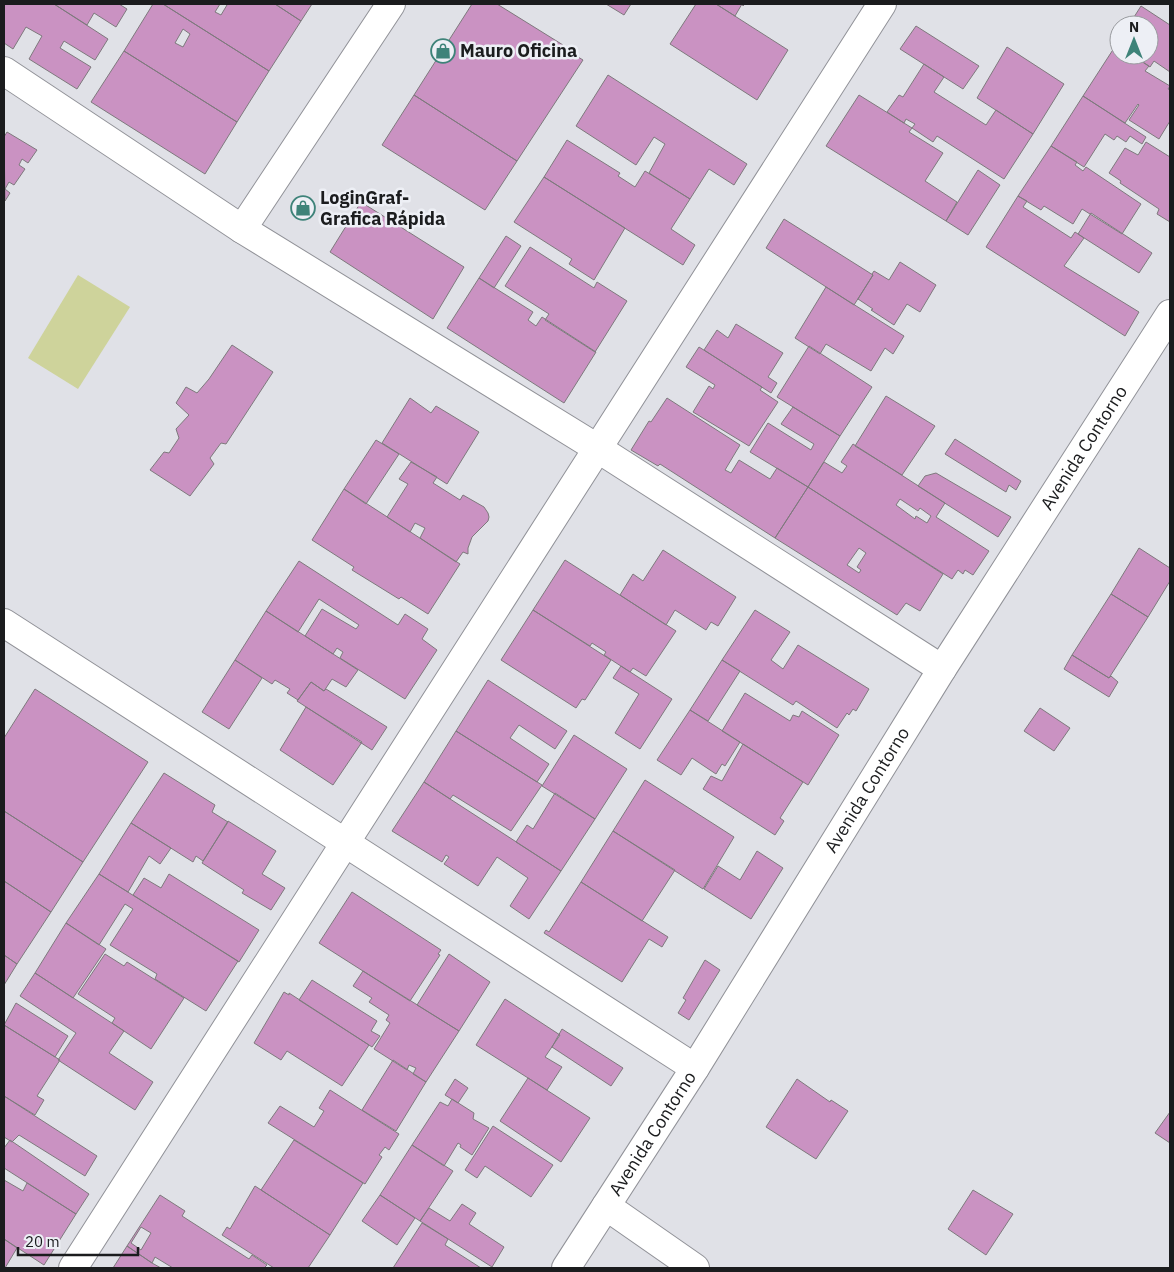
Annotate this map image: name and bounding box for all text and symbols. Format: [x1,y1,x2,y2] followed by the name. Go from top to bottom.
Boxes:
[1109,15,1159,65] north arrow
[1129,18,1139,36] text: N
[430,38,456,64] shop icon: Mauro Oficina
[460,39,577,62] place label: Mauro Oficina
[320,186,445,230] place label: LoginGraf- Grafica Rápida
[290,195,316,221] shop icon: LoginGraf- Grafica Rápida
[1035,381,1132,514] street label: Avenida Contorno
[819,723,914,857] street label: Avenida Contorno
[604,1067,701,1200] street label: Avenida Contorno
[18,1224,138,1256] scale bar
[25,1232,60,1251] text: 20 m

